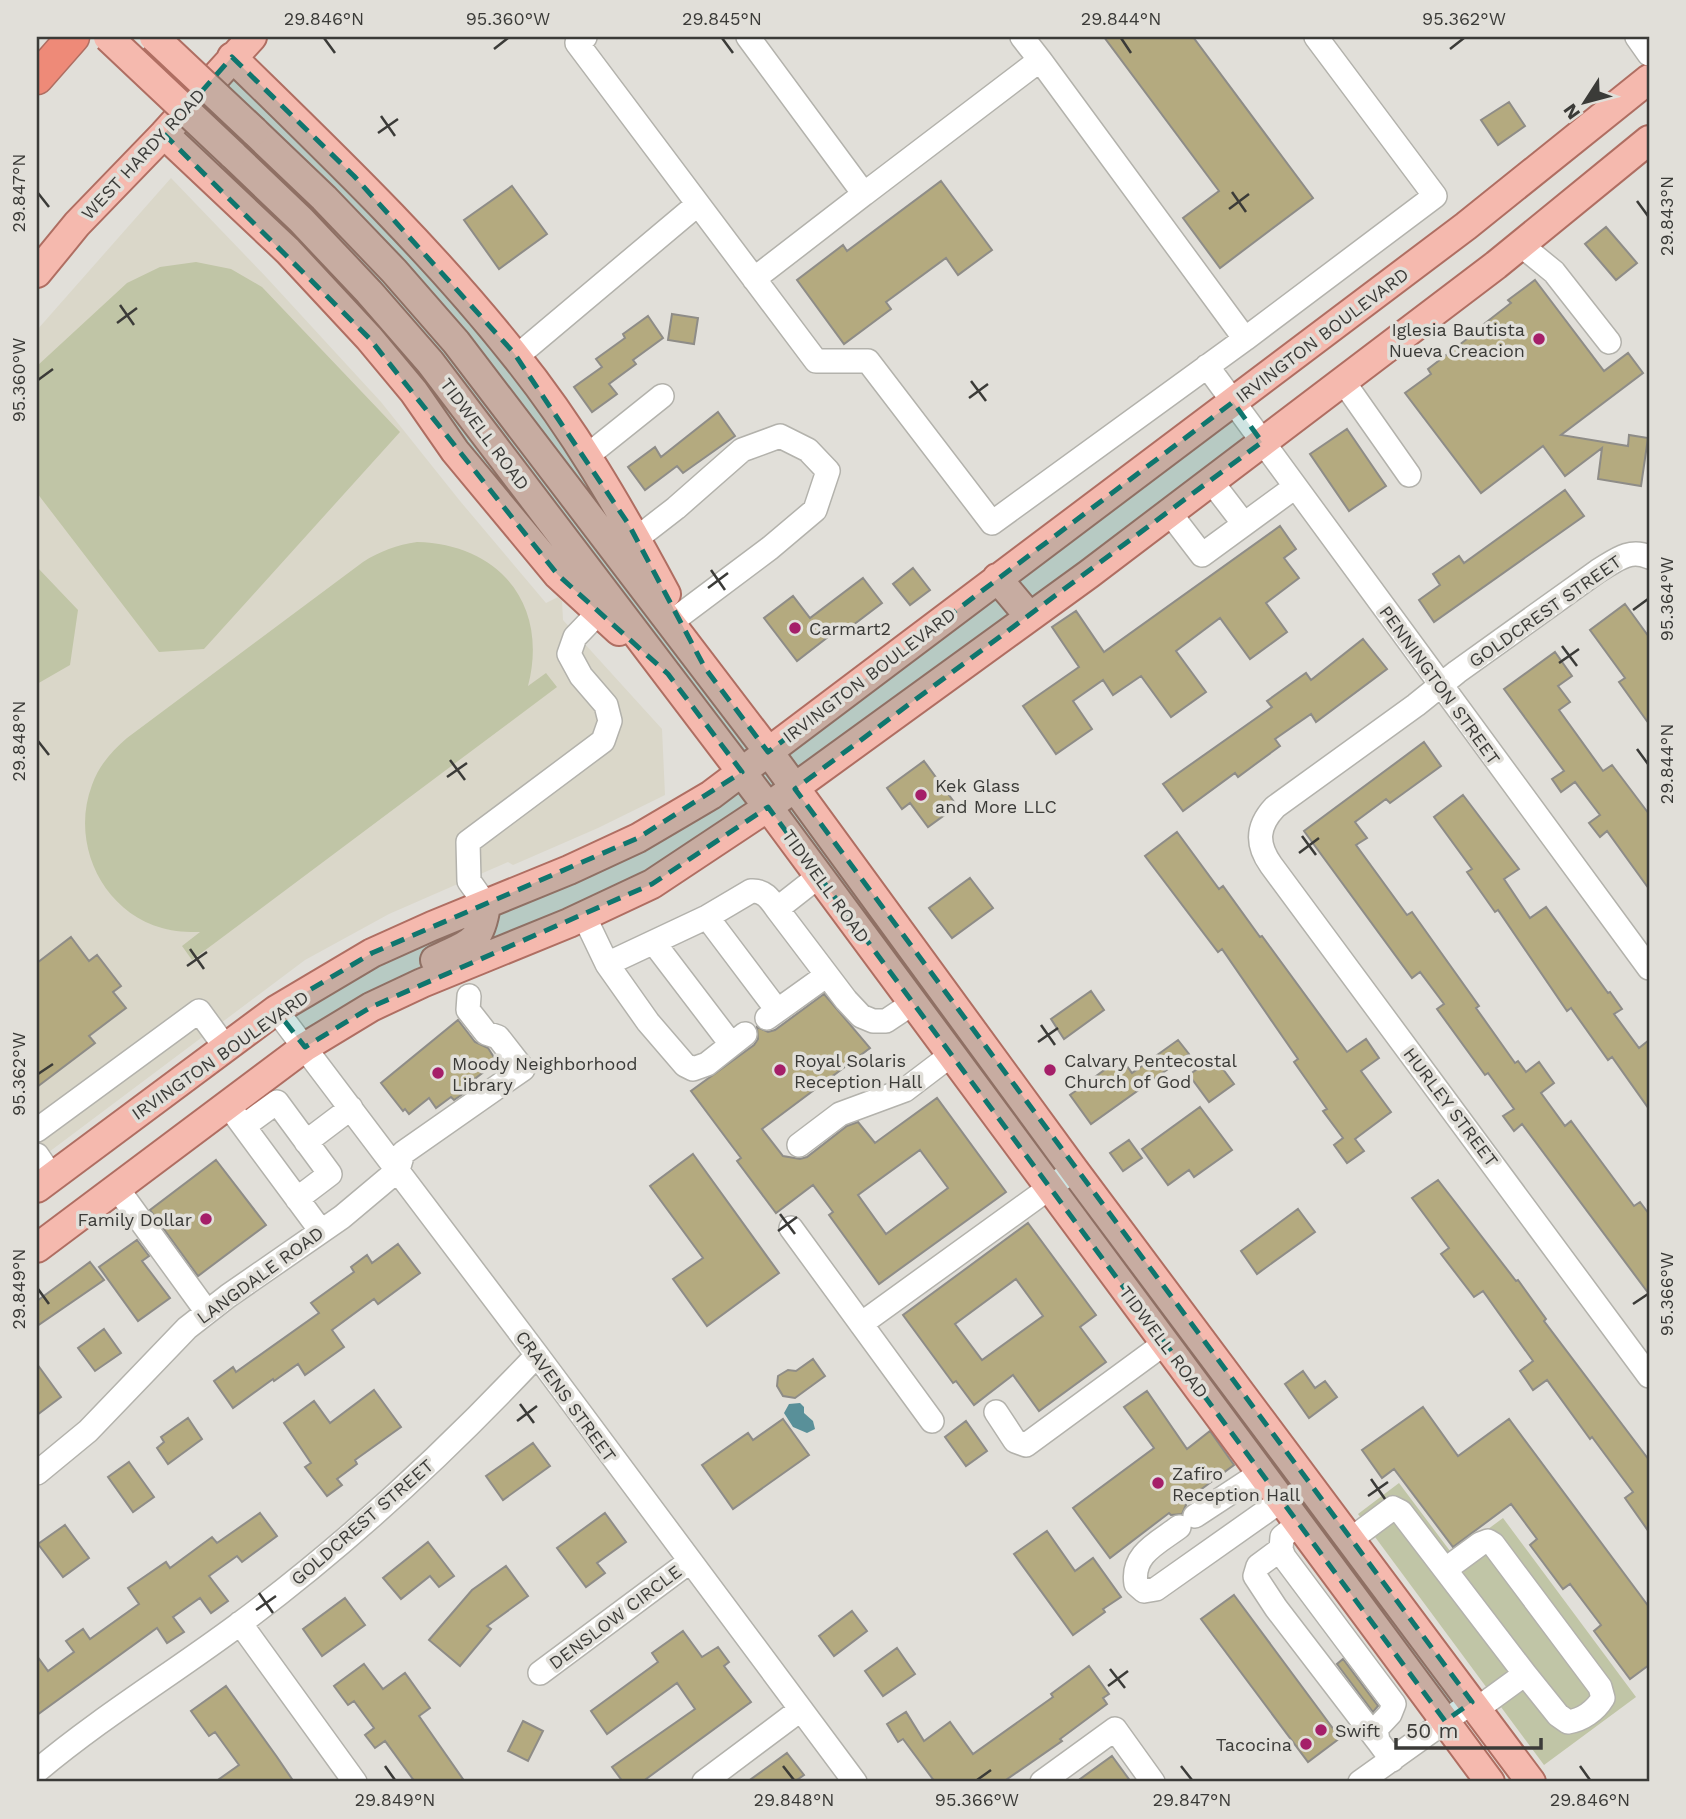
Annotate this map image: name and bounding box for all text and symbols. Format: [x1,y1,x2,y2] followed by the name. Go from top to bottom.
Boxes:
[284,8,364,29] text: 29.846°N
[466,8,550,29] text: 95.360°W
[682,8,762,29] text: 29.845°N
[1081,8,1161,29] text: 29.844°N
[1422,8,1506,29] text: 95.362°W
[1550,66,1620,136] north arrow
[77,84,209,224] street label: WEST HARDY ROAD
[1558,99,1585,124] text: N
[8,154,29,232] text: 29.847°N
[1656,176,1677,256] text: 29.843°N
[1231,263,1413,407] street label: IRVINGTON BOULEVARD
[1389,319,1525,361] place label: Iglesia Bautista Nueva Creacion
[1531,331,1547,347] marker: Iglesia Bautista Nueva Creacion
[8,338,29,422] text: 95.360°W
[436,374,534,494] street label: TIDWELL ROAD
[1465,550,1625,672] street label: GOLDCREST STREET
[1656,557,1677,641] text: 95.364°W
[1375,601,1505,769] street label: PENNINGTON STREET
[778,603,960,747] street label: IRVINGTON BOULEVARD
[809,618,891,639] place label: Carmart2
[787,620,803,636] marker: Carmart2
[8,701,29,781] text: 29.848°N
[1656,724,1677,804] text: 29.844°N
[935,775,1057,817] place label: Kek Glass and More LLC
[913,787,929,803] marker: Kek Glass and More LLC
[778,825,874,947] street label: TIDWELL ROAD
[128,986,312,1124] street label: IRVINGTON BOULEVARD
[8,1032,29,1116] text: 95.362°W
[1399,1043,1503,1171] street label: HURLEY STREET
[794,1050,923,1092] place label: Royal Solaris Reception Hall
[1064,1050,1238,1092] place label: Calvary Pentecostal Church of God
[452,1053,638,1095] place label: Moody Neighborhood Library
[772,1062,788,1078] marker: Royal Solaris Reception Hall
[1042,1062,1058,1078] marker: Calvary Pentecostal Church of God
[430,1065,446,1081] marker: Moody Neighborhood Library
[77,1209,192,1230] place label: Family Dollar
[198,1211,214,1227] marker: Family Dollar
[193,1222,327,1328] street label: LANGDALE ROAD
[8,1249,29,1329] text: 29.849°N
[1656,1252,1677,1336] text: 95.366°W
[1115,1282,1213,1402] street label: TIDWELL ROAD
[511,1326,621,1466] street label: CRAVENS STREET
[287,1455,437,1589] street label: GOLDCREST STREET
[1172,1463,1301,1505] place label: Zafiro Reception Hall
[1150,1475,1166,1491] marker: Zafiro Reception Hall
[545,1560,685,1674] street label: DENSLOW CIRCLE
[1396,1707,1541,1751] scale bar
[1406,1718,1458,1743] text: 50 m
[1335,1720,1381,1741] place label: Swift
[1313,1722,1329,1738] marker: Swift
[1216,1734,1292,1755] place label: Tacocina
[1298,1736,1314,1752] marker: Tacocina
[355,1789,435,1810] text: 29.849°N
[754,1789,834,1810] text: 29.848°N
[935,1789,1019,1810] text: 95.366°W
[1153,1789,1231,1810] text: 29.847°N
[1550,1789,1630,1810] text: 29.846°N

